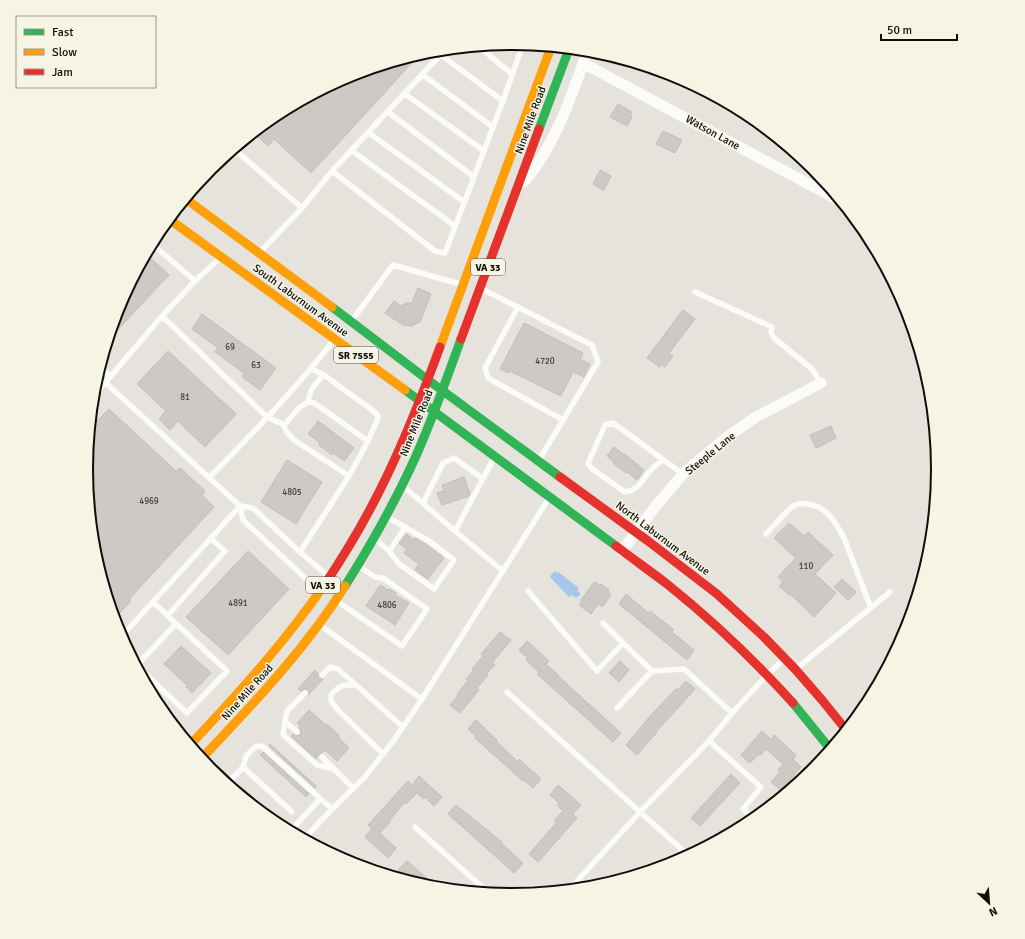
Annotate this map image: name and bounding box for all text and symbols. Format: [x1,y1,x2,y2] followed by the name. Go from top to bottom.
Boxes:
[16,16,156,88] legend
[881,16,957,42] scale bar
[887,23,912,38] text: 50 m
[52,25,73,40] text: Fast
[52,45,77,60] text: Slow
[52,65,73,80] text: Jam
[512,85,549,156] street label: Nine Mile Road
[683,112,742,153] street label: Watson Lane
[471,259,505,275] road number: VA 33
[250,261,351,339] street label: South Laburnum Avenue
[225,342,235,353] house number: 69
[334,347,378,363] road number: SR 7555
[535,356,555,367] house number: 4720
[251,360,261,371] house number: 63
[397,388,436,458] street label: Nine Mile Road
[180,392,190,403] house number: 81
[683,429,738,477] street label: Steeple Lane
[282,487,302,498] house number: 4805
[139,496,159,507] house number: 4969
[613,499,712,578] street label: North Laburnum Avenue
[799,561,813,572] house number: 110
[306,577,340,593] road number: VA 33
[228,598,248,609] house number: 4891
[377,600,397,611] house number: 4806
[219,662,276,723] street label: Nine Mile Road
[969,883,1009,923] north arrow
[987,904,999,919] text: N

